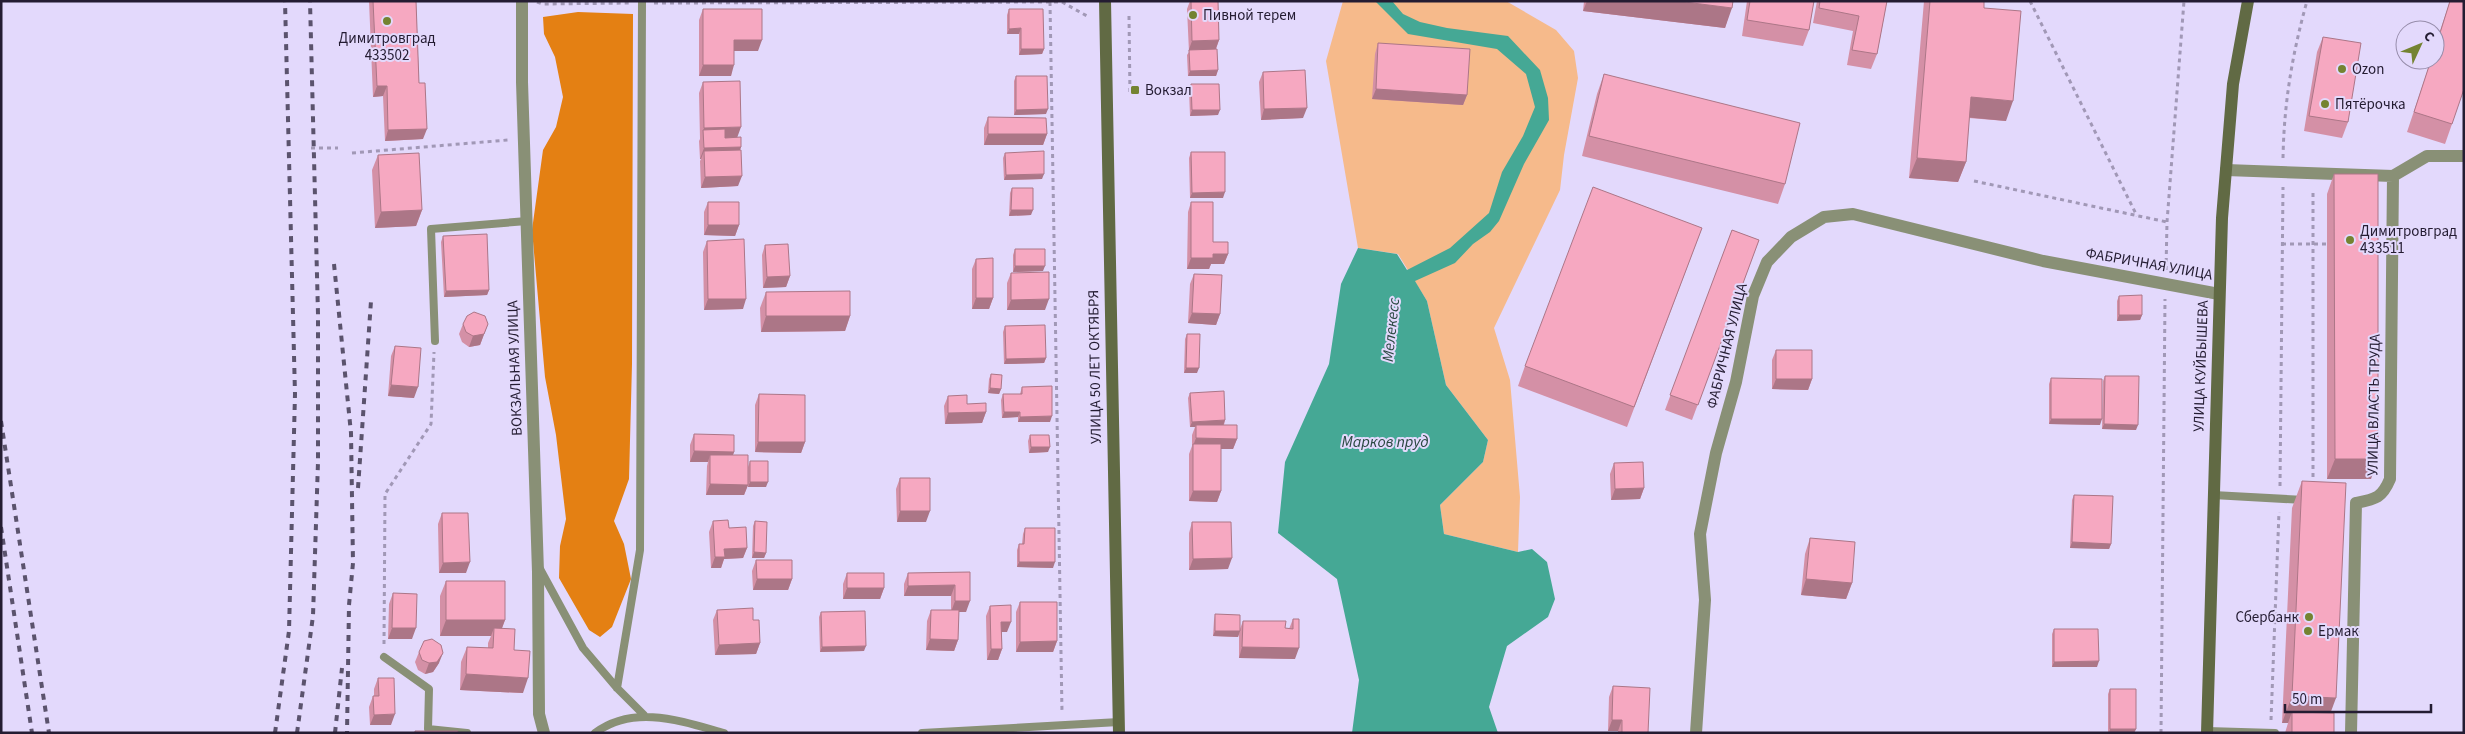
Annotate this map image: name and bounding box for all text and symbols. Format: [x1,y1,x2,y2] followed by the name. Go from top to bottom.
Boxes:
[1203,5,1296,26] place label: Пивной терем
[1187,9,1199,21] marker: Пивной терем
[381,15,393,27] marker: Димитровград 433502
[2395,20,2445,70] north arrow
[2419,27,2439,47] text: С
[339,28,435,66] place label: Димитровград 433502
[2352,59,2384,80] place label: Ozon
[2336,63,2348,75] marker: Ozon
[1145,80,1192,101] place label: Вокзал
[1129,84,1141,96] marker: Вокзал
[2335,94,2406,115] place label: Пятёрочка
[2319,98,2331,110] marker: Пятёрочка
[2360,221,2457,259] place label: Димитровград 433511
[2344,234,2356,246] marker: Димитровград 433511
[2084,242,2215,286] street label: ФАБРИЧНАЯ УЛИЦА
[1701,280,1753,411] street label: ФАБРИЧНАЯ УЛИЦА
[1083,290,1107,444] street label: УЛИЦА 50 ЛЕТ ОКТЯБРЯ
[1377,297,1405,363] water label: Мелекесс
[502,299,528,436] street label: ВОКЗАЛЬНАЯ УЛИЦА
[2188,299,2214,432] street label: УЛИЦА КУЙБЫШЕВА
[2362,333,2386,476] street label: УЛИЦА ВЛАСТЬ ТРУДА
[1341,431,1429,453] water label: Марков пруд
[2235,607,2300,628] place label: Сбербанк
[2303,611,2315,623] marker: Сбербанк
[2318,621,2359,642] place label: Ермак
[2302,625,2314,637] marker: Ермак
[2285,682,2431,714] scale bar
[2292,689,2322,710] text: 50 m

